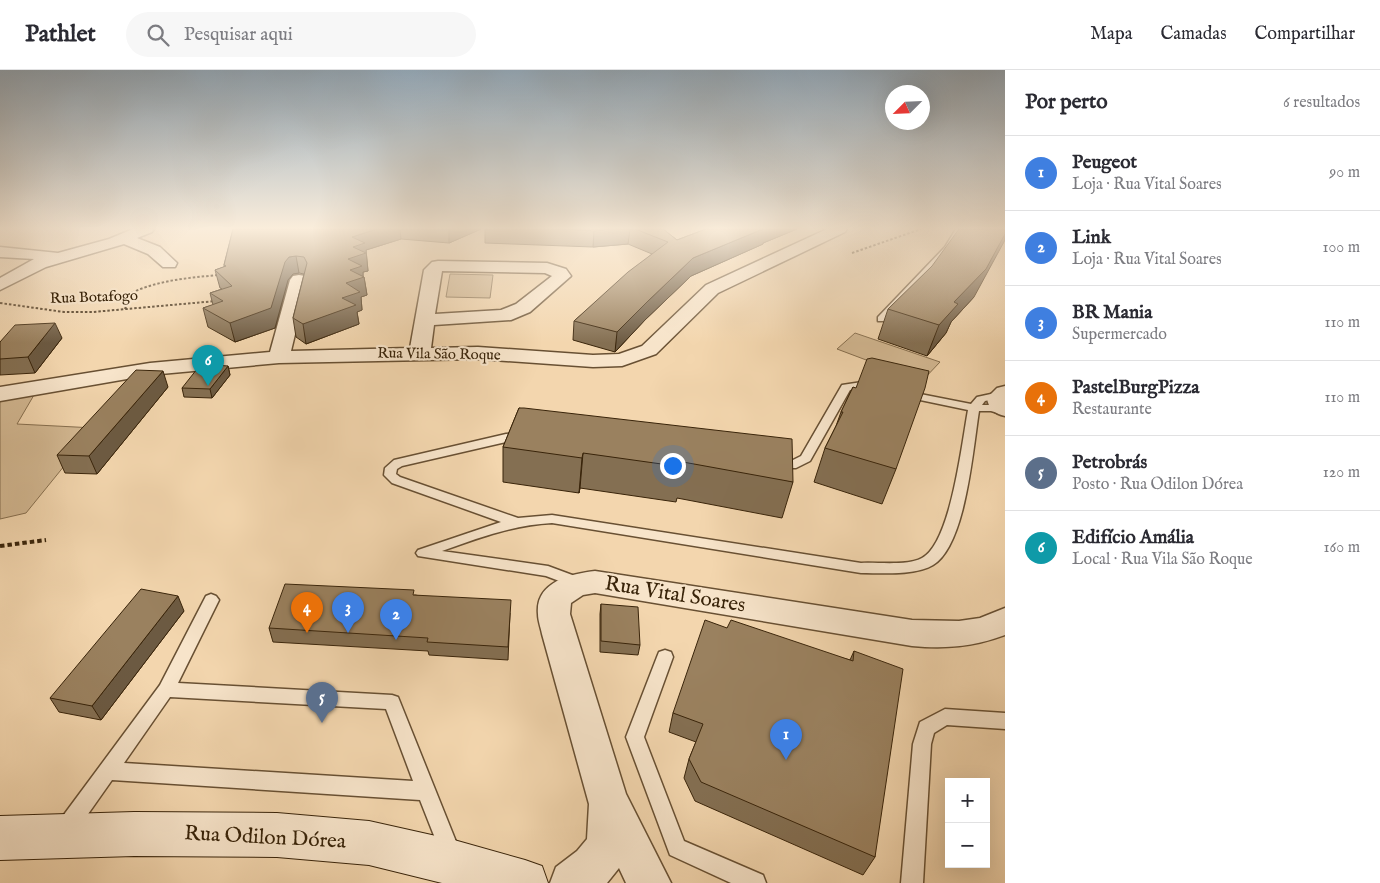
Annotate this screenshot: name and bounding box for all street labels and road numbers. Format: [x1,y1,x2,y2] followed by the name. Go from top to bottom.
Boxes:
[50,286,138,308] street label: Rua Botafogo
[377,343,501,365] street label: Rua Vila São Roque
[603,571,747,619] street label: Rua Vital Soares
[183,820,347,856] street label: Rua Odilon Dórea

